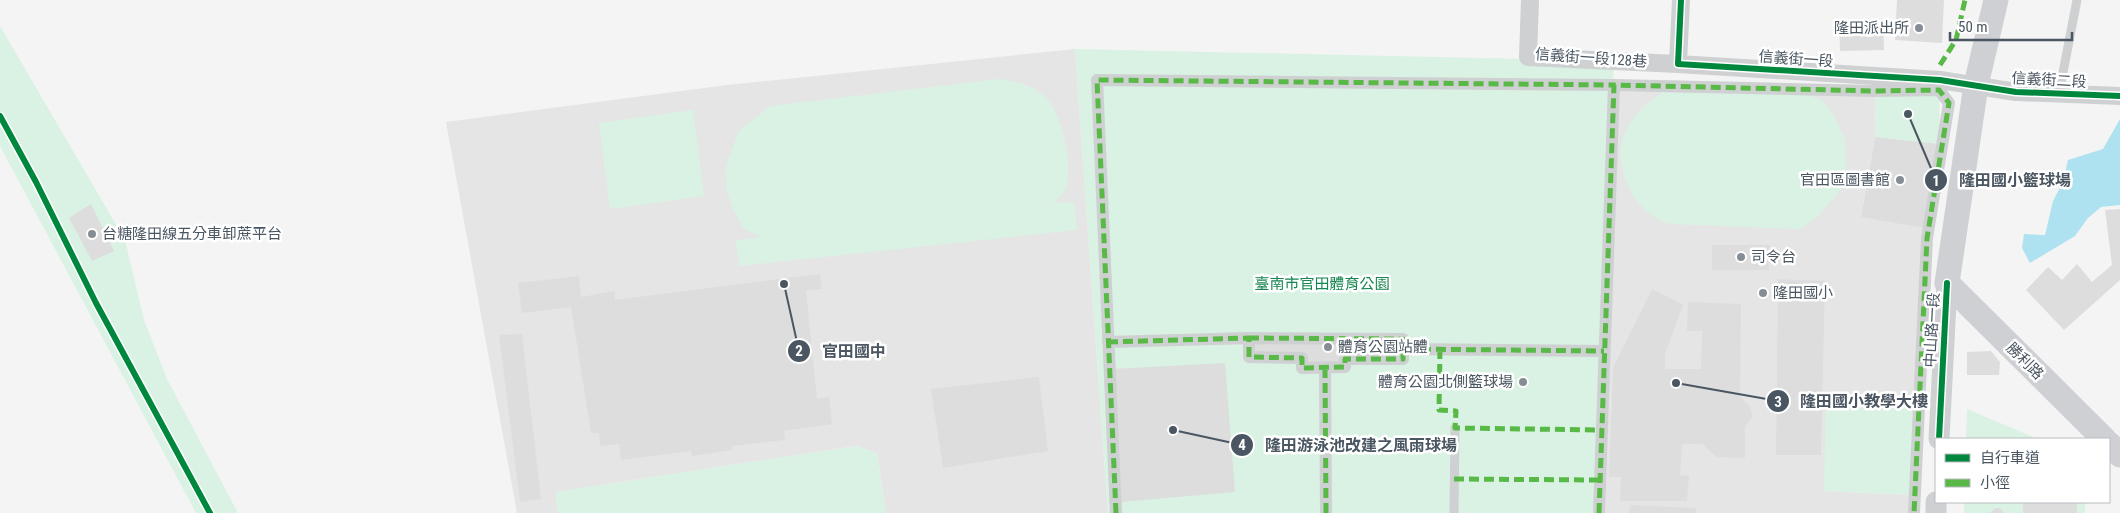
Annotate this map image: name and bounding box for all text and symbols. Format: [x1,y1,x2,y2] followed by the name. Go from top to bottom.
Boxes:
[1950,10,2072,42] scale bar
[1958,18,1988,36] text: 50 m
[1834,19,1909,37] place label: 隆田派出所
[1913,22,1925,34] marker: 隆田派出所
[1534,45,1648,71] street label: 信義街一段128巷
[1758,47,1834,71] street label: 信義街一段
[2011,69,2087,91] street label: 信義街二段
[1924,165,2081,196] callout: 隆田國小籃球場
[1800,171,1890,189] place label: 官田區圖書館
[1959,171,2071,190] text: 隆田國小籃球場
[1932,172,1940,190] text: 1
[1894,174,1906,186] marker: 官田區圖書館
[102,225,282,243] place label: 台糖隆田線五分車卸蔗平台
[86,228,98,240] marker: 台糖隆田線五分車卸蔗平台
[1751,248,1796,266] place label: 司令台
[1735,251,1747,263] marker: 司令台
[1254,275,1390,293] park label: 臺南市官田體育公園
[1773,284,1833,302] place label: 隆田國小
[1757,287,1769,299] marker: 隆田國小
[1921,292,1943,368] street label: 中山路一段
[787,336,896,367] callout: 官田國中
[1338,338,1428,356] place label: 體育公園站體
[2003,339,2047,383] street label: 勝利路
[1322,341,1334,353] marker: 體育公園站體
[795,342,803,360] text: 2
[822,342,886,361] text: 官田國中
[1378,373,1513,391] place label: 體育公園北側籃球場
[1517,376,1529,388] marker: 體育公園北側籃球場
[1765,386,1938,417] callout: 隆田國小教學大樓
[1800,392,1928,411] text: 隆田國小教學大樓
[1774,393,1782,411] text: 3
[1230,430,1467,461] callout: 隆田游泳池改建之風雨球場
[1238,436,1246,454] text: 4
[1265,436,1457,455] text: 隆田游泳池改建之風雨球場
[1935,438,2110,503] legend
[1980,449,2040,467] text: 自行車道
[1980,474,2010,492] text: 小徑

